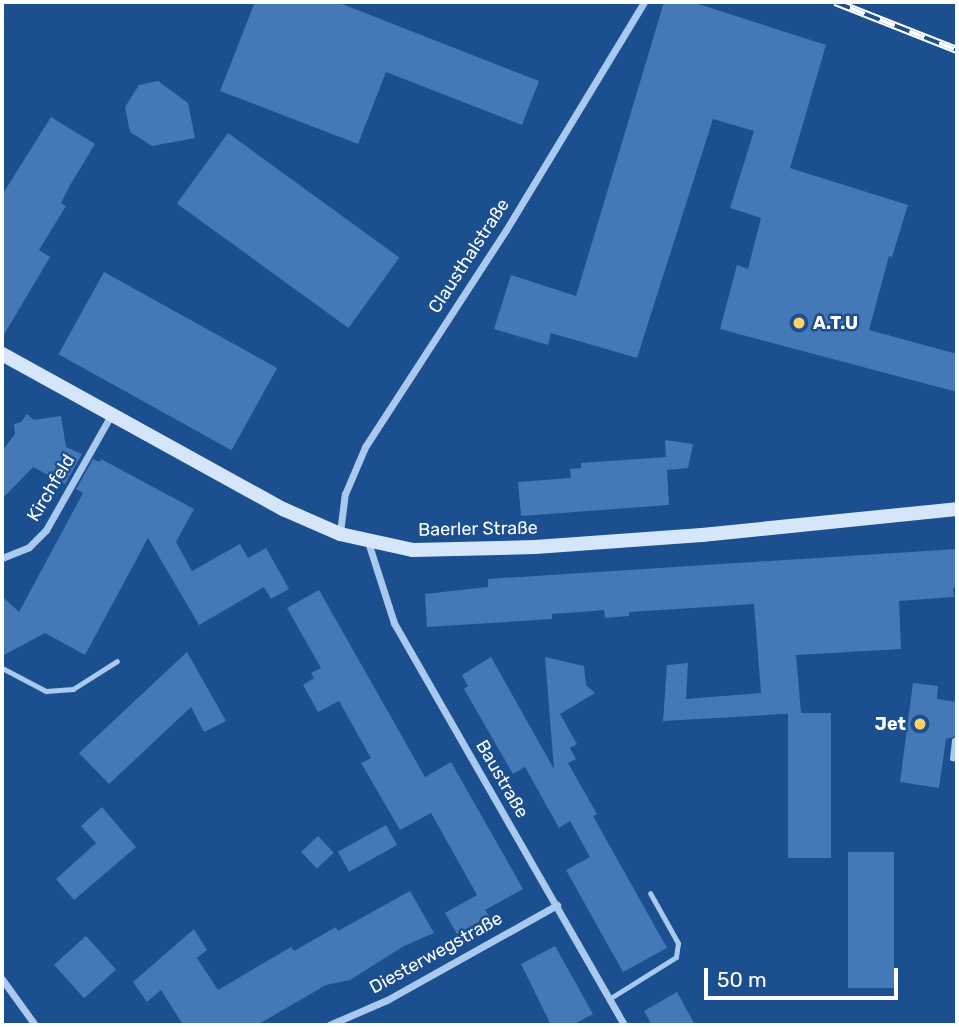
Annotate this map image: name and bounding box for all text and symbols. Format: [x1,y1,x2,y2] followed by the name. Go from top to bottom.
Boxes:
[424,195,514,317] street label: Clausthalstraße
[813,312,858,334] place label: A.T.U
[791,315,807,331] marker: A.T.U
[23,451,79,525] street label: Kirchfeld
[418,517,538,541] street label: Baerler Straße
[875,713,906,735] place label: Jet
[912,716,928,732] marker: Jet
[471,736,533,822] street label: Baustraße
[366,908,506,998] street label: Diesterwegstraße
[707,954,901,998] scale bar
[717,967,767,992] text: 50 m

